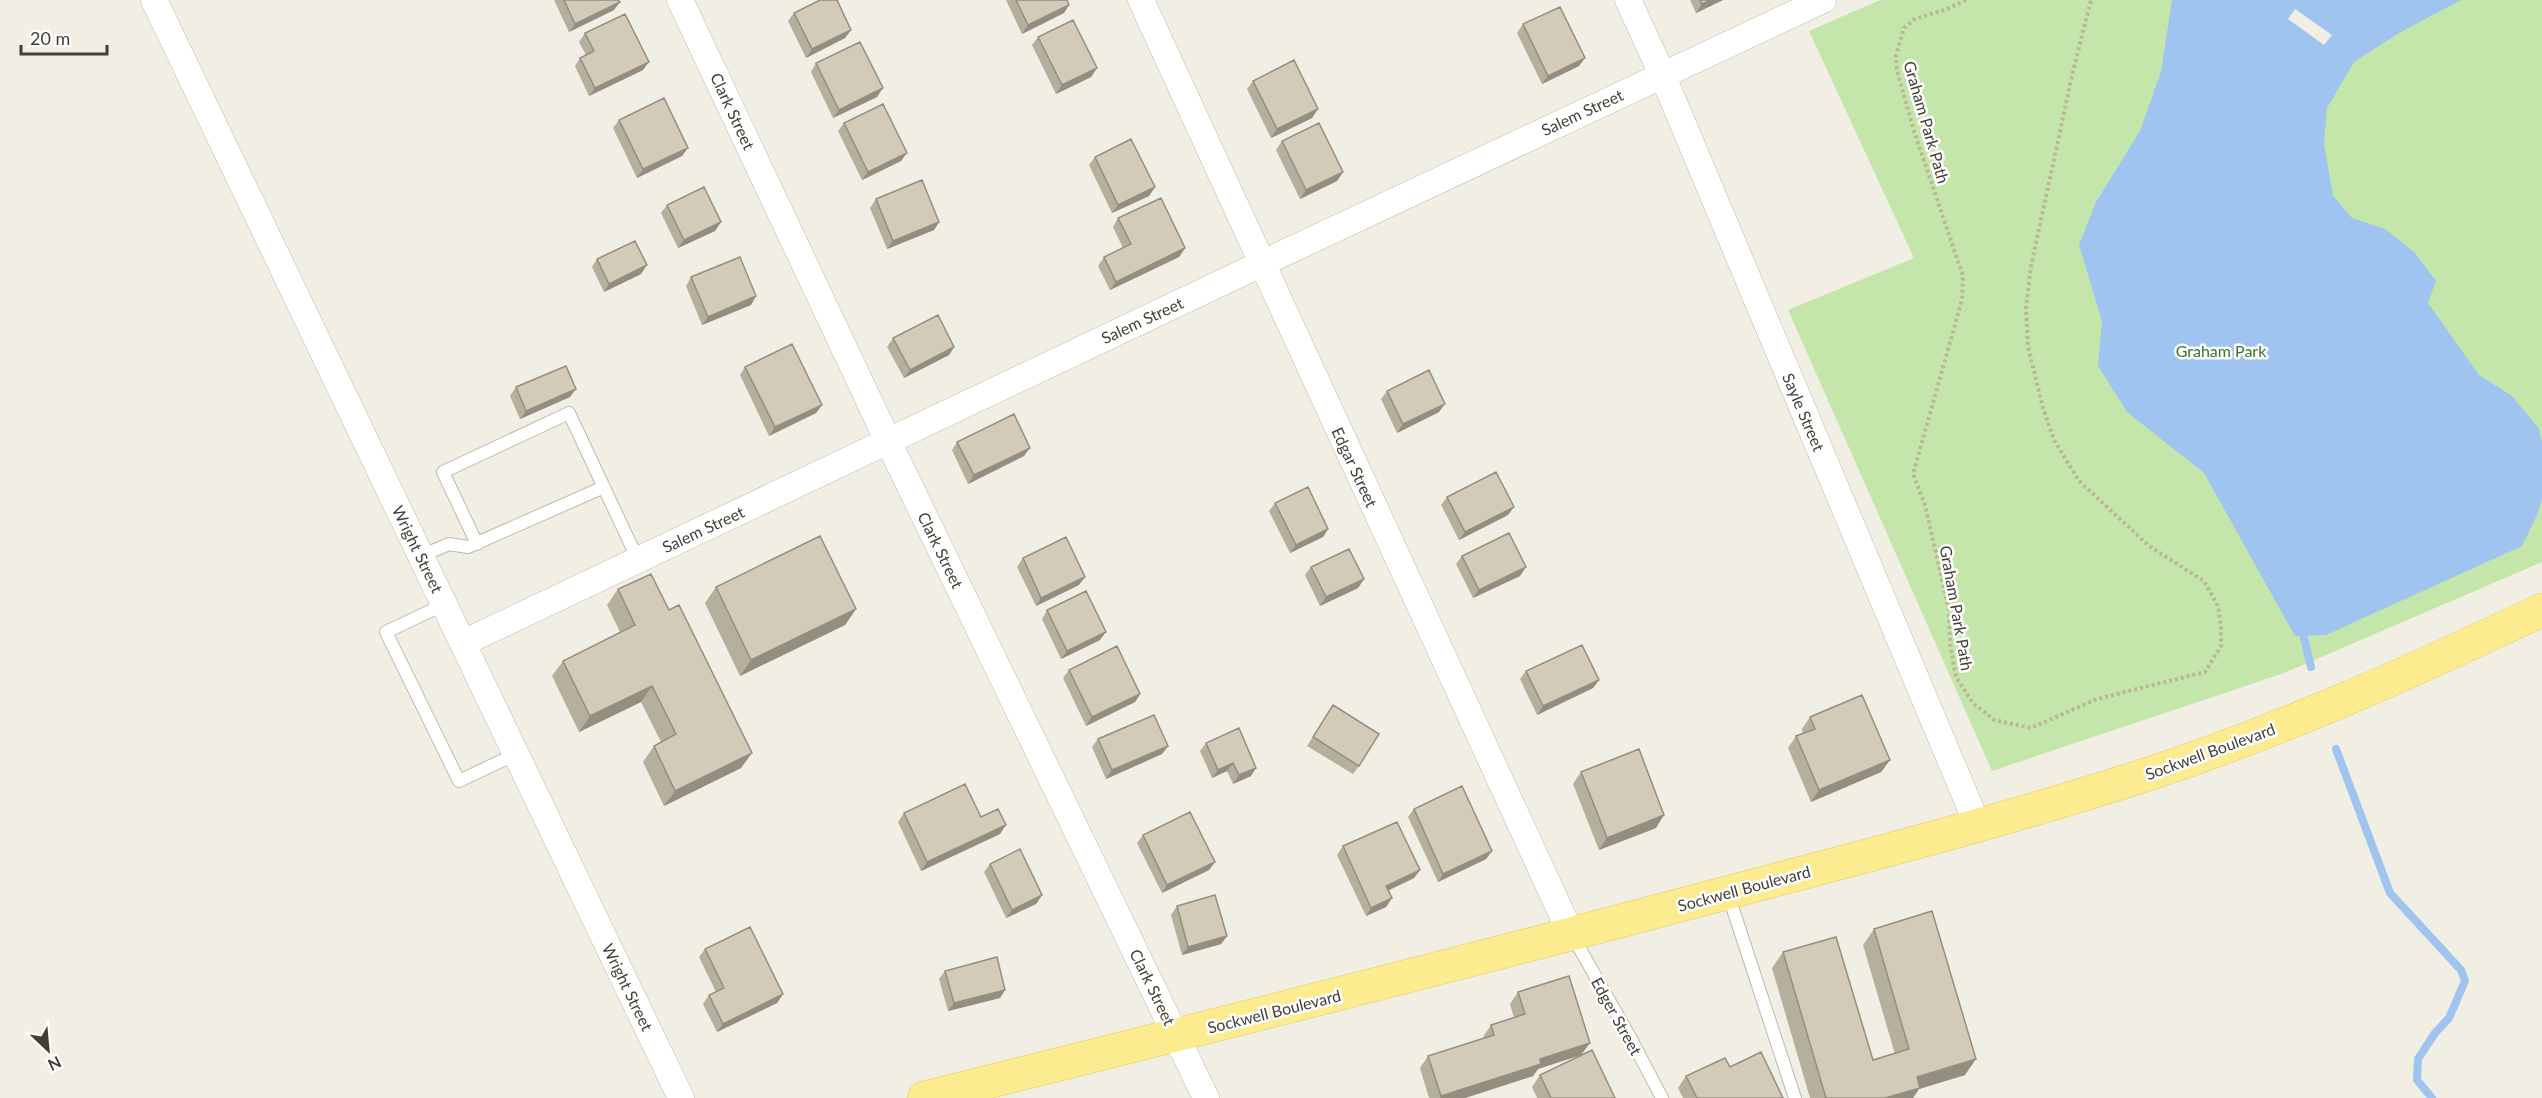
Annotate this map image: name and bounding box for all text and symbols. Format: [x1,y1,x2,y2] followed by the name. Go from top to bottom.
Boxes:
[21,18,106,56] scale bar
[30,27,70,49] text: 20 m
[1900,59,1954,185] street label: Graham Park Path
[707,70,759,153] street label: Clark Street
[1538,85,1626,139] street label: Salem Street
[1098,293,1186,347] street label: Salem Street
[2176,341,2267,360] park label: Graham Park
[1779,370,1829,454] street label: Sayle Street
[1328,424,1382,510] street label: Edgar Street
[389,502,447,596] street label: Wright Street
[659,502,747,556] street label: Salem Street
[914,509,968,592] street label: Clark Street
[1937,544,1977,672] street label: Graham Park Path
[2142,719,2278,783] street label: Sockwell Boulevard
[1675,861,1813,915] street label: Sockwell Boulevard
[599,940,657,1034] street label: Wright Street
[1126,946,1180,1029] street label: Clark Street
[1588,974,1646,1059] street label: Edger Street
[1205,985,1343,1037] street label: Sockwell Boulevard
[18,1020,78,1080] north arrow
[45,1053,64,1075] text: N

